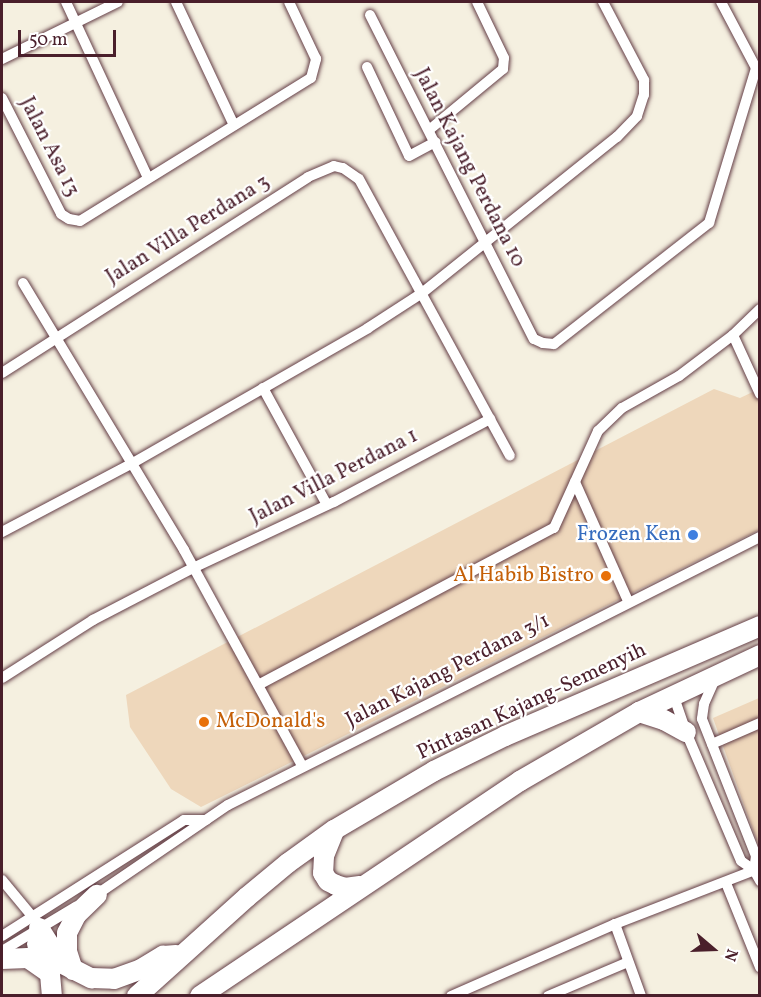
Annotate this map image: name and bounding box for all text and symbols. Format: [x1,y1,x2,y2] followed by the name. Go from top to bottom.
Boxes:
[21,18,118,56] scale bar
[29,28,68,53] text: 50 m
[408,64,530,272] street label: Jalan Kajang Perdana 10
[13,93,85,201] street label: Jalan Asa 13
[101,169,275,291] street label: Jalan Villa Perdana 3
[245,424,423,530] street label: Jalan Villa Perdana 1
[577,522,681,548] place label: Frozen Ken
[686,528,700,542] marker: Frozen Ken
[453,563,594,589] place label: Al Habib Bistro
[599,569,613,583] marker: Al Habib Bistro
[342,609,554,733] street label: Jalan Kajang Perdana 3/1
[413,638,651,766] street label: Pintasan Kajang-Semenyih
[216,709,325,735] place label: McDonald's
[197,715,211,729] marker: McDonald's
[683,919,743,979] north arrow
[718,946,742,964] text: N

